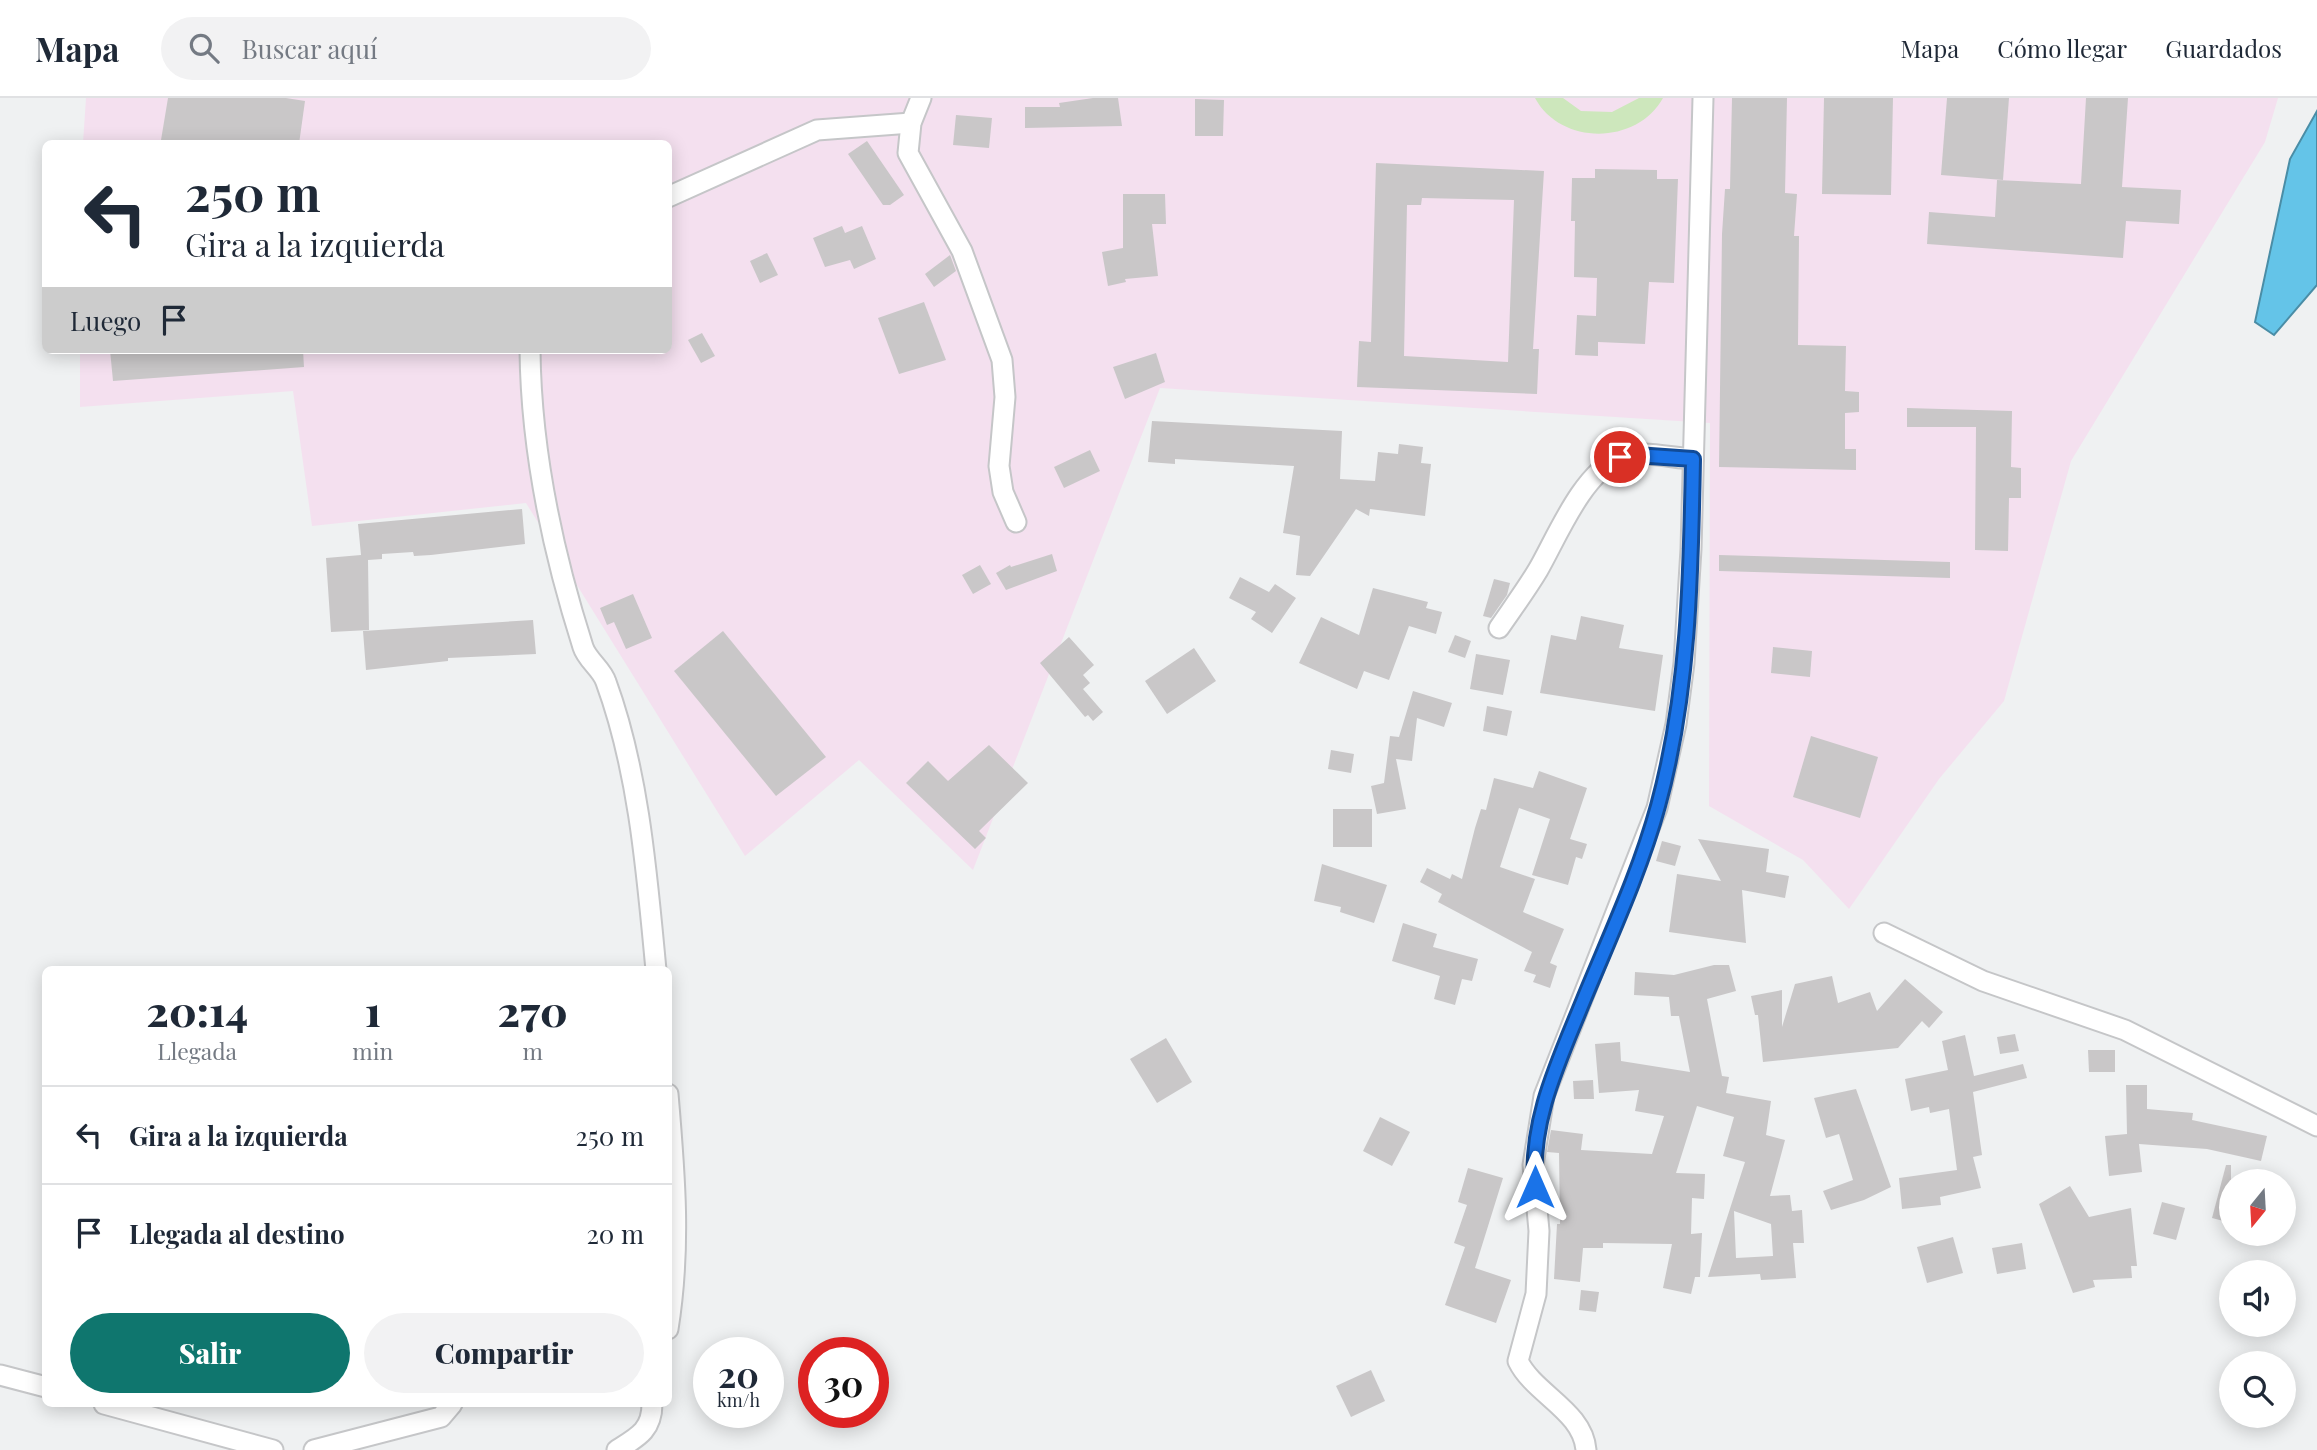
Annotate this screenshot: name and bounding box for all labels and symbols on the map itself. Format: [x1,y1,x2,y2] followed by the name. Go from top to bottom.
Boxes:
[1590,427,1650,487] pin
[1498,1150,1572,1224] position arrow
[2219,1169,2296,1246] north arrow
[798,1337,889,1428] speed limit sign: 30

